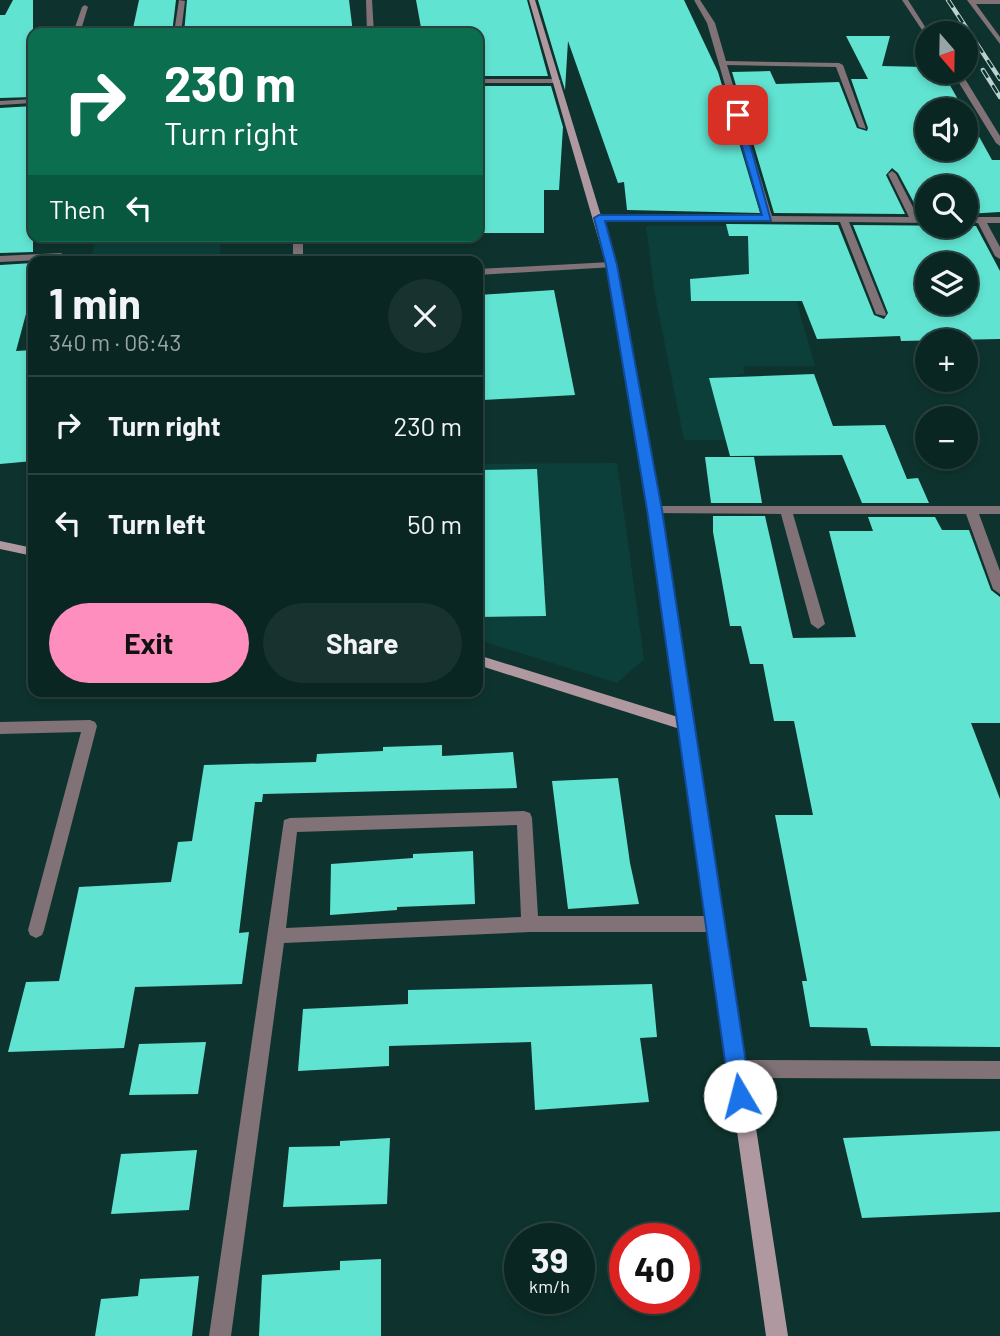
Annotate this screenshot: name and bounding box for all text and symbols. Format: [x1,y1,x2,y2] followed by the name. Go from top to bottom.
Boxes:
[915,21,978,84] north arrow
[915,21,978,469] map controls
[164,53,296,112] text: 230 m
[49,56,140,147] icon: right
[708,85,768,145] pin
[719,96,757,134] icon: arrive
[915,98,978,161] button: sound
[164,113,299,151] text: Turn right
[915,175,978,238] button: search
[120,189,158,227] icon: left
[49,193,106,224] text: Then
[915,252,978,315] button: layers
[49,277,141,327] text: 1 min
[388,279,462,353] button: close
[49,328,181,356] text: 340 m · 06:43
[915,329,978,392] button: +
[49,406,87,444] icon: right
[915,406,978,469] button: −
[108,410,221,441] text: Turn right
[393,410,462,441] text: 230 m
[49,504,87,542] icon: left
[108,508,206,539] text: Turn left
[407,508,462,539] text: 50 m
[49,603,249,683] button: Exit
[263,603,462,683] button: Share
[703,1059,777,1133] position arrow
[609,1223,700,1314] speed limit sign: 40
[531,1238,568,1280] text: 39
[529,1275,570,1297] text: km/h

